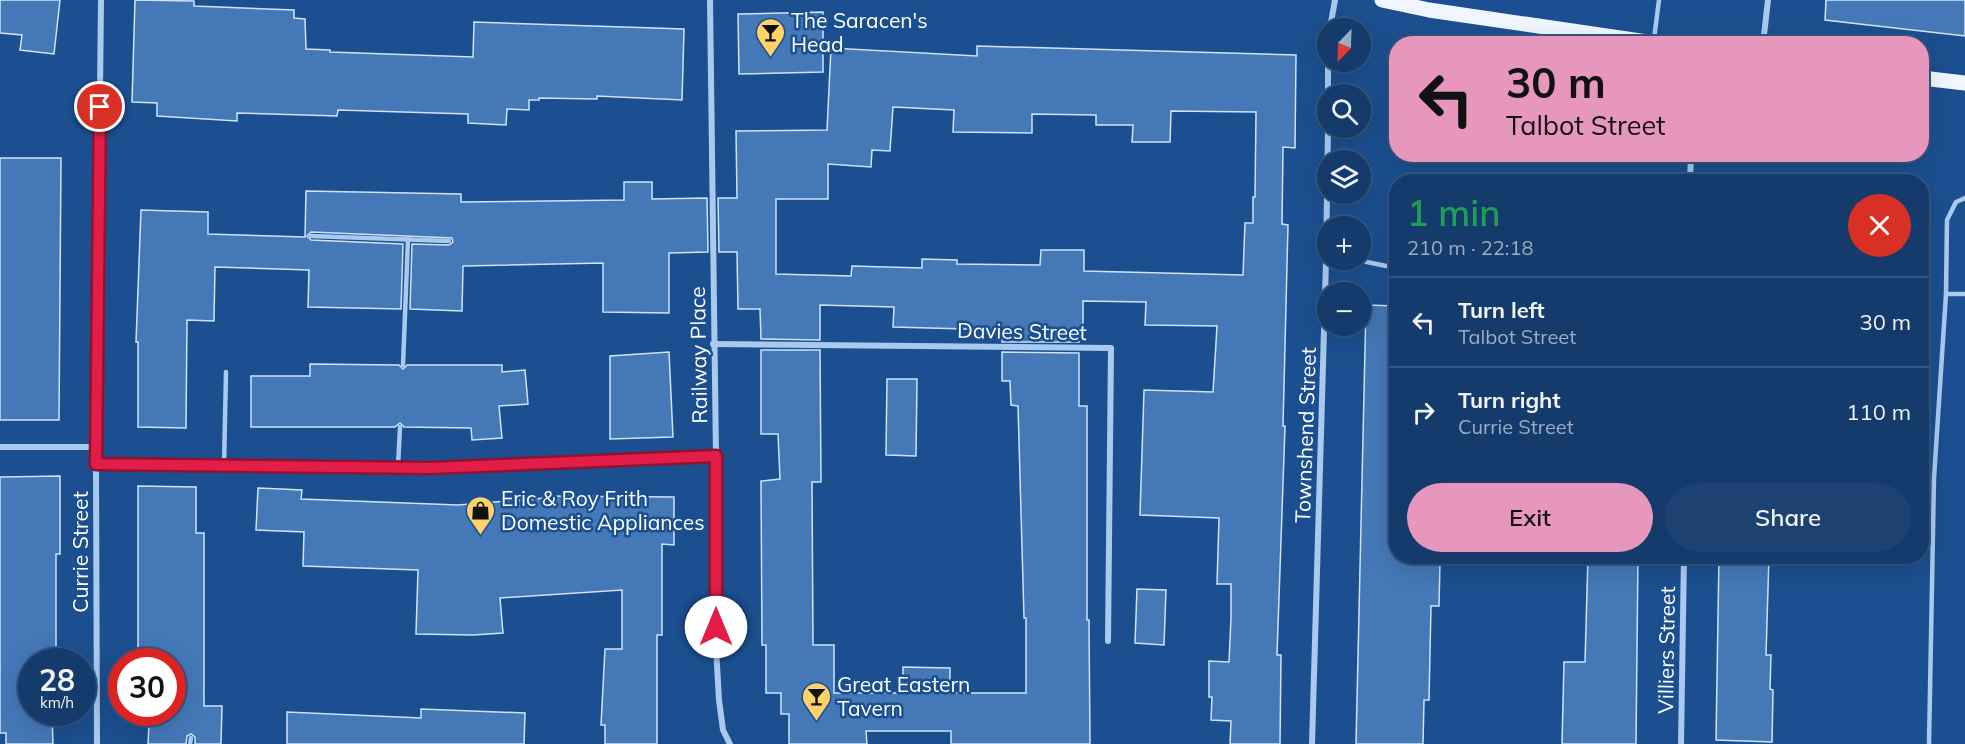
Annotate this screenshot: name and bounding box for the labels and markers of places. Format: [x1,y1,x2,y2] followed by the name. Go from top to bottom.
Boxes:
[791,7,928,57] place label: The Saracen's Head
[754,16,786,58] bar icon: The Saracen's Head
[74,81,125,132] pin
[501,485,705,535] place label: Eric & Roy Frith Domestic Appliances
[464,494,496,536] shop icon: Eric & Roy Frith Domestic Appliances
[837,671,970,721] place label: Great Eastern Tavern
[800,680,832,722] bar icon: Great Eastern Tavern

